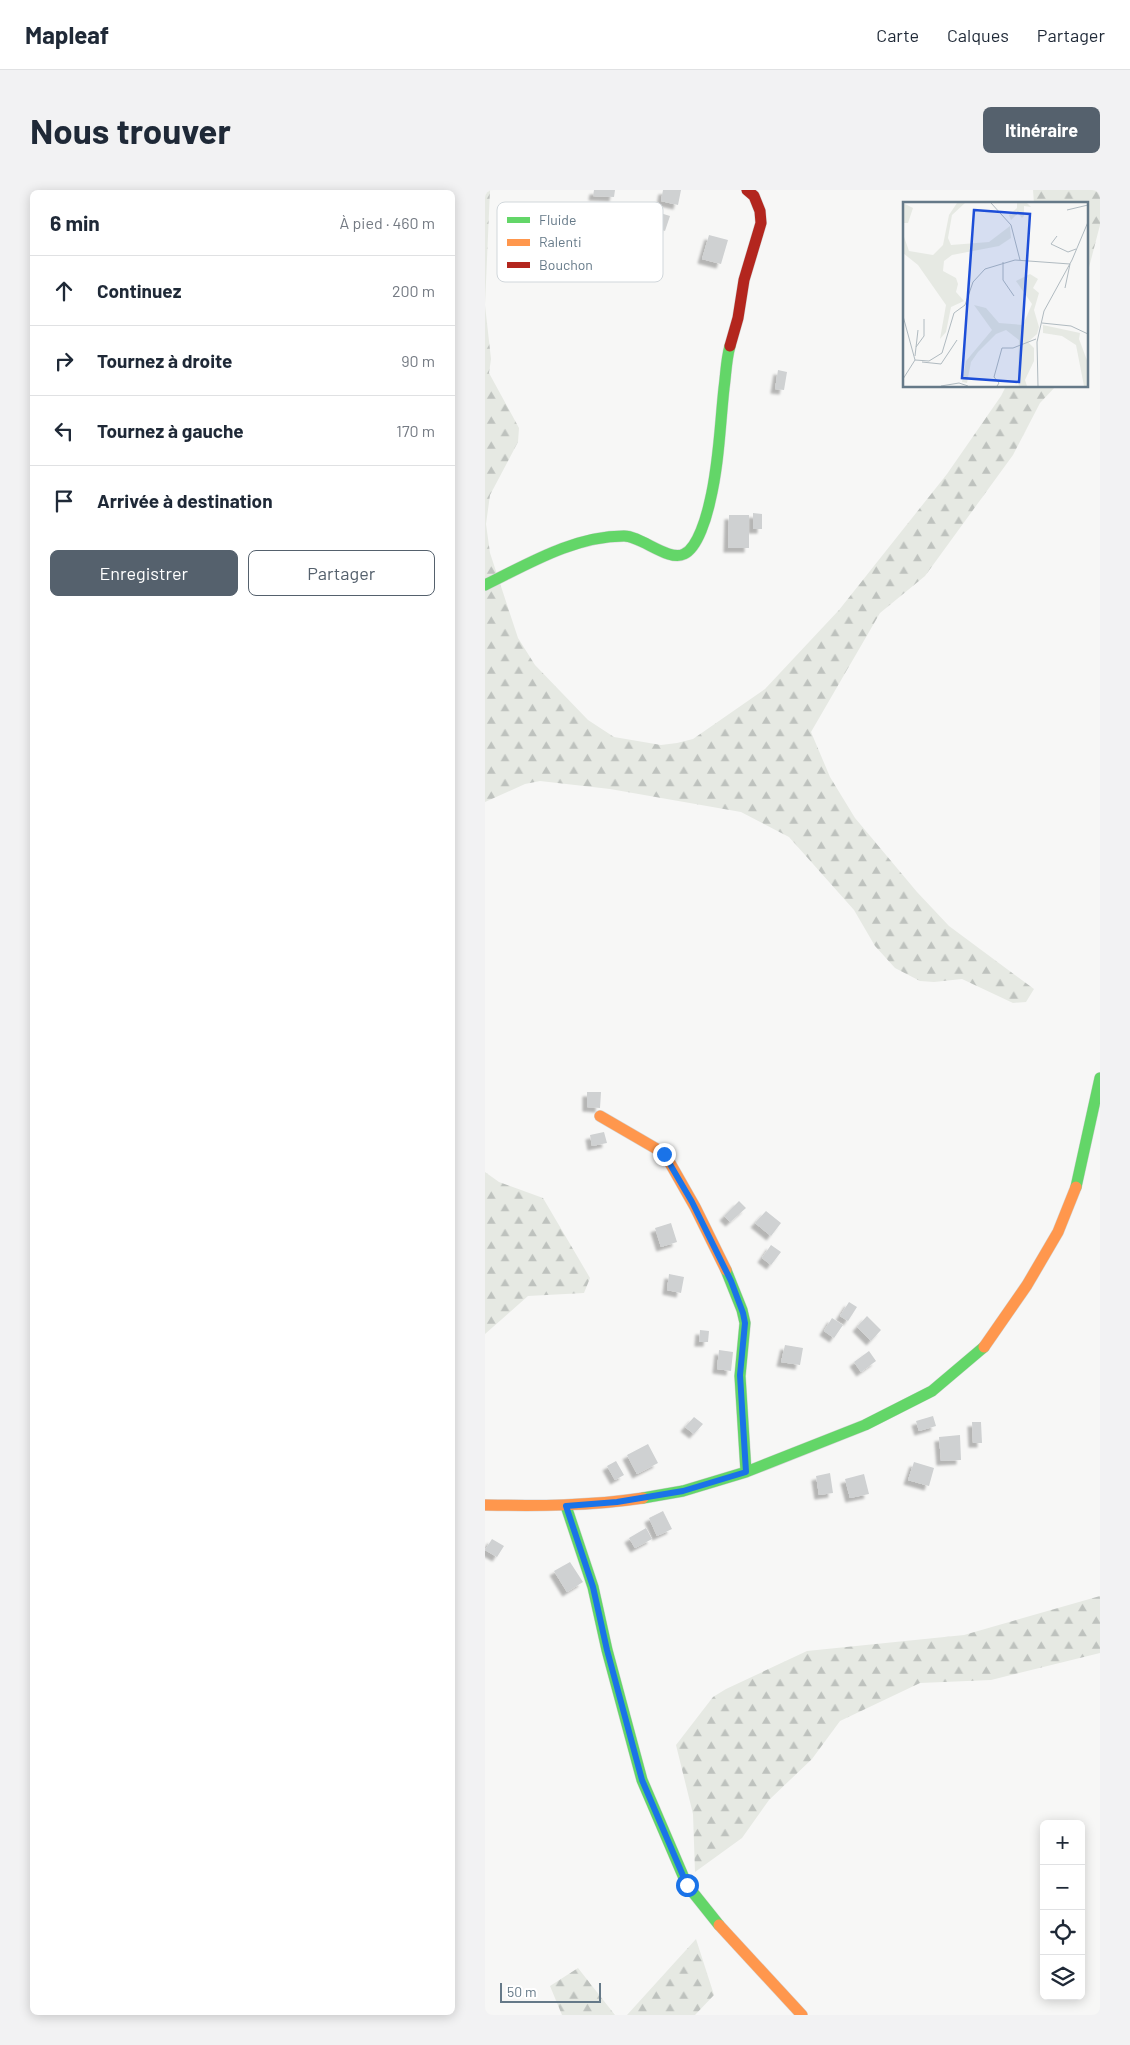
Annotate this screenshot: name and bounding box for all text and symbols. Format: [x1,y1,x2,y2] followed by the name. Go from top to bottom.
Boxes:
[25,20,109,49] text: Mapleaf
[876,24,919,46] text: Carte
[947,24,1009,46] text: Calques
[1037,24,1105,46] text: Partager
[983,107,1100,153] button: Itinéraire
[30,109,231,151] text: Nous trouver
[497,202,663,282] legend
[903,202,1087,388] inset map
[50,210,100,235] text: 6 min
[539,211,576,228] text: Fluide
[340,213,435,232] text: À pied · 460 m
[539,233,582,250] text: Ralenti
[539,256,593,273] text: Bouchon
[50,277,78,305] icon: ahead
[97,279,181,302] text: Continuez
[392,281,435,300] text: 200 m
[50,347,78,375] icon: right
[97,349,233,372] text: Tournez à droite
[401,351,435,370] text: 90 m
[50,417,78,445] icon: left
[97,419,244,442] text: Tournez à gauche
[396,421,435,440] text: 170 m
[50,487,78,515] icon: arrive
[97,489,273,512] text: Arrivée à destination
[50,550,238,596] button: Enregistrer
[248,550,435,596] button: Partager
[653,1143,676,1166] route end
[1040,1820,1085,2000] map controls
[1040,1820,1085,1865] button: +
[1040,1865,1085,1910] button: −
[676,1874,699,1897] route start
[1040,1910,1085,1955] button: locate
[1040,1955,1085,2000] button: layers
[500,1980,601,2003] scale bar
[507,1983,536,2000] text: 50 m

